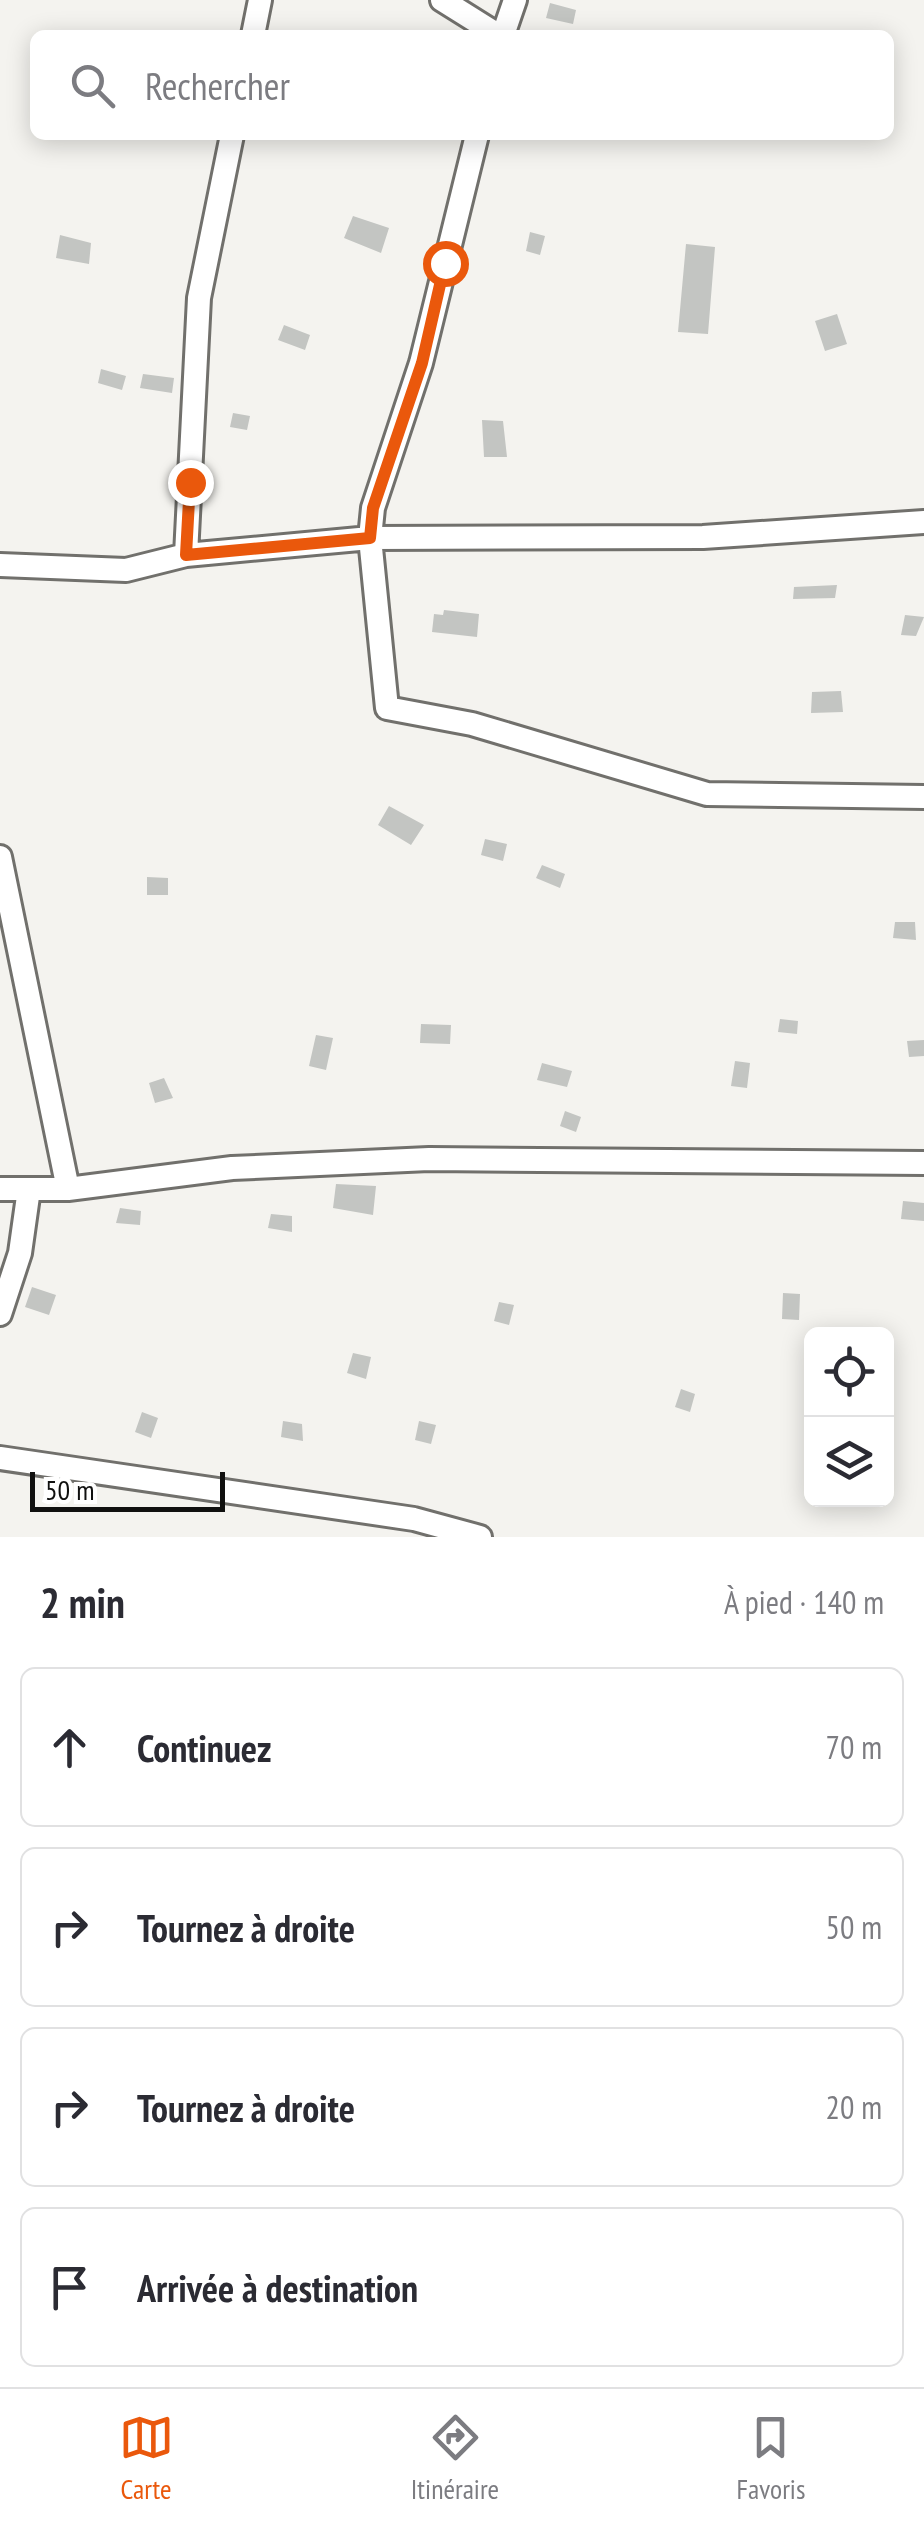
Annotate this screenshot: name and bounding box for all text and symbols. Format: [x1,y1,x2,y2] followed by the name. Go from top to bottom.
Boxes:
[30,30,894,140] search box
[65,58,120,113] icon: search
[145,61,290,110] text: Rechercher
[423,241,469,287] route start
[168,460,214,506] route end
[804,1327,894,1507] map controls
[804,1327,894,1417] button: locate
[804,1417,894,1507] button: layers
[30,1467,225,1512] scale bar
[45,1471,94,1508] text: 50 m
[40,1575,125,1630] text: 2 min
[724,1581,884,1623] text: À pied · 140 m
[42,1720,97,1775] icon: ahead
[137,1723,272,1772] text: Continuez
[826,1726,882,1768] text: 70 m
[42,1900,97,1955] icon: right
[137,1903,355,1952] text: Tournez à droite
[826,1906,882,1948] text: 50 m
[42,2080,97,2135] icon: right
[137,2083,355,2132] text: Tournez à droite
[826,2086,882,2128] text: 20 m
[42,2260,97,2315] icon: arrive
[137,2263,418,2312] text: Arrivée à destination
[119,2410,174,2507] tab: Carte
[411,2410,499,2507] tab: Itinéraire
[736,2410,805,2507] tab: Favoris

